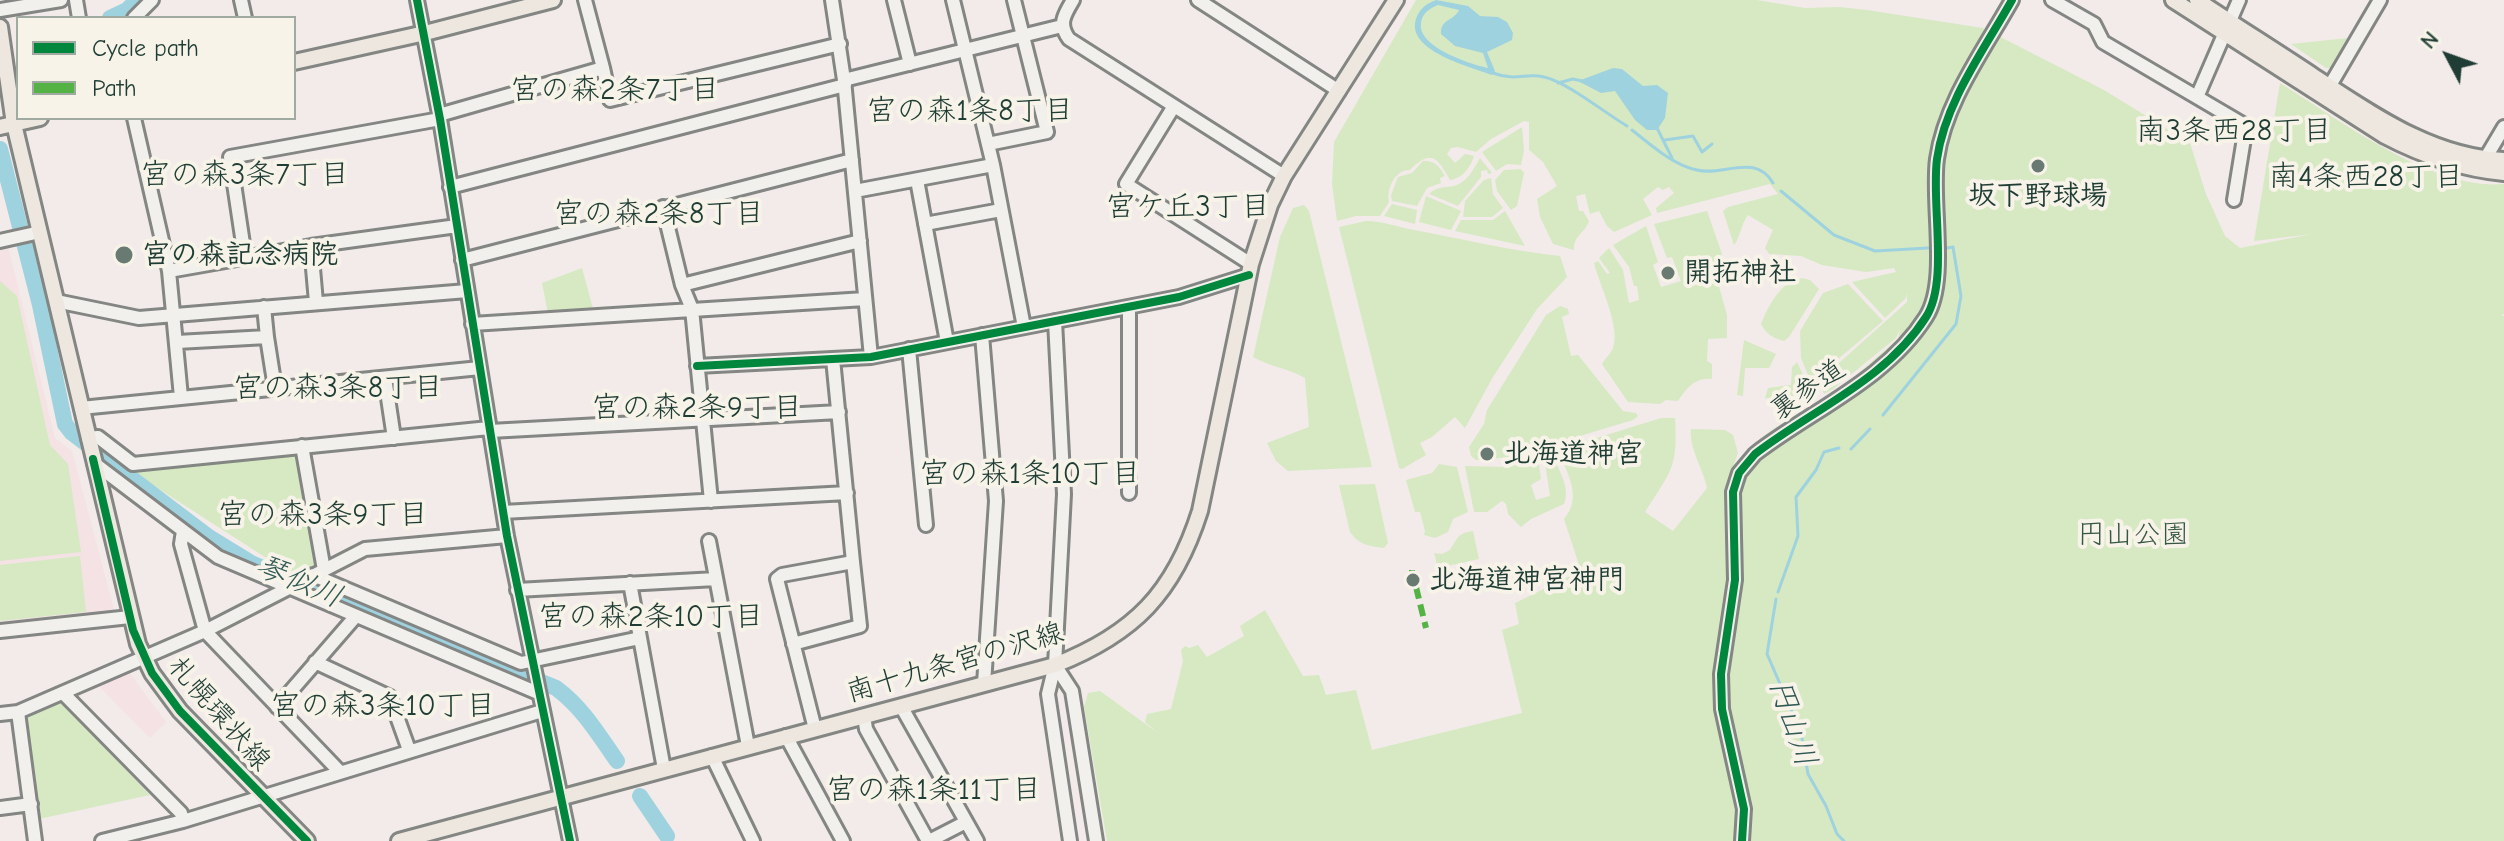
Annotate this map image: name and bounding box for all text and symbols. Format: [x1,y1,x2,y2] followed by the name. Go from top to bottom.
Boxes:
[16,16,296,120] legend
[2408,16,2488,96] north arrow
[2415,26,2444,54] text: N
[92,34,199,62] text: Cycle path
[510,73,720,109] district label: 宮の森2条7丁目
[92,74,137,102] text: Path
[866,94,1074,130] district label: 宮の森1条8丁目
[2136,114,2332,150] district label: 南3条西28丁目
[2029,157,2047,175] marker: 坂下野球場
[140,158,350,194] district label: 宮の森3条7丁目
[2268,160,2464,196] district label: 南4条西28丁目
[1968,179,2108,213] place label: 坂下野球場
[1105,190,1271,226] district label: 宮ケ丘3丁目
[553,197,765,233] district label: 宮の森2条8丁目
[142,238,338,272] place label: 宮の森記念病院
[113,244,135,266] marker: 宮の森記念病院
[1684,256,1796,290] place label: 開拓神社
[1659,264,1677,282] marker: 開拓神社
[1764,352,1852,428] street label: 裏参道
[233,371,443,407] district label: 宮の森3条8丁目
[591,391,803,427] district label: 宮の森2条9丁目
[1503,437,1643,471] place label: 北海道神宮
[1478,445,1496,463] marker: 北海道神宮
[919,457,1141,493] district label: 宮の森1条10丁目
[217,498,429,534] district label: 宮の森3条9丁目
[2077,518,2189,552] park label: 円山公園
[251,548,347,616] water label: 琴似川
[1429,563,1625,597] place label: 北海道神宮神門
[1404,571,1422,589] marker: 北海道神宮神門
[538,600,764,636] district label: 宮の森2条10丁目
[843,616,1067,710] street label: 南十九条宮の沢線
[160,650,278,778] street label: 札幌環状線
[1760,675,1824,771] water label: 円山川
[270,689,496,725] district label: 宮の森3条10丁目
[826,773,1042,809] district label: 宮の森1条11丁目

